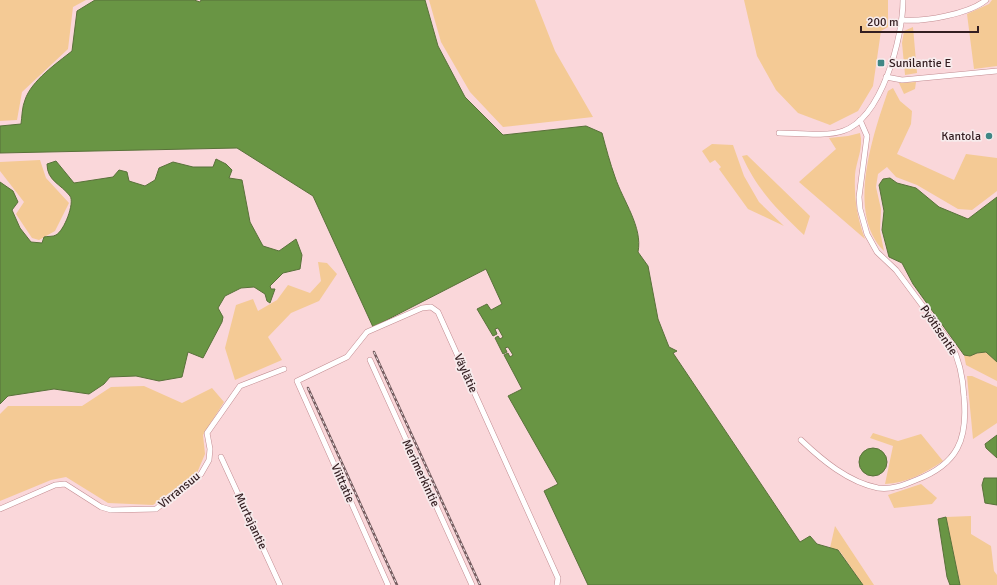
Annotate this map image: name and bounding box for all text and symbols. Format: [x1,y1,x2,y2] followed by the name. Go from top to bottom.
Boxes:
[861,8,978,34] scale bar
[867,15,899,30] text: 200 m
[889,56,951,71] place label: Sunilantie E
[876,58,886,68] marker: Sunilantie E
[941,129,981,144] place label: Kantola
[984,131,994,141] marker: Kantola
[916,302,961,358] street label: Pyötisentie
[450,351,481,395] street label: Väylätie
[398,437,443,509] street label: Merimerkintie
[327,461,358,505] street label: Viittatie
[155,469,203,512] street label: Virransuu
[231,491,270,552] street label: Murtajantie

